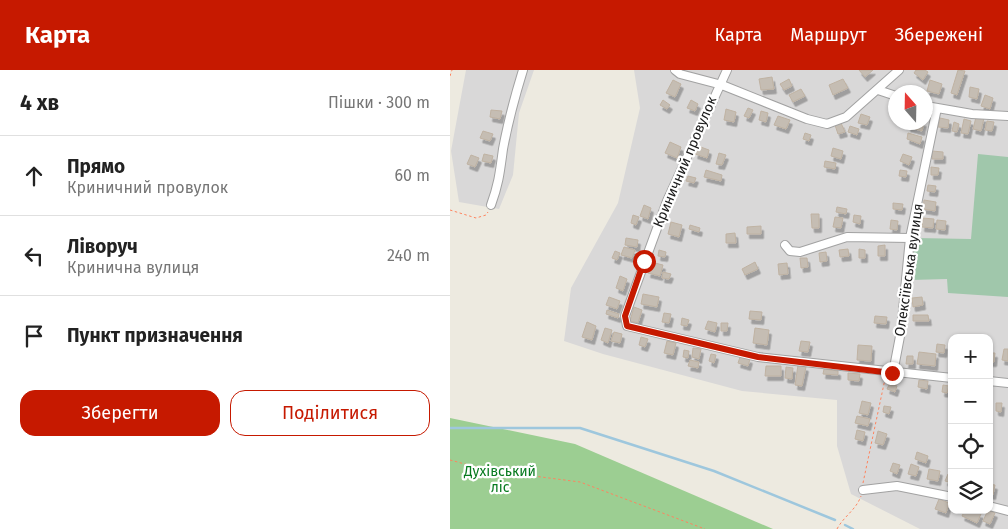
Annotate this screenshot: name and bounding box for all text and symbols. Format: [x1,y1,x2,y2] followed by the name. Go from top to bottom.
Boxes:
[25,21,90,49] text: Карта
[715,24,762,46] text: Карта
[790,24,867,46] text: Маршрут
[895,24,983,46] text: Збережені
[888,85,933,130] north arrow
[20,90,59,116] text: 4 хв
[328,93,430,112] text: Пішки · 300 m
[650,93,721,230] street label: Криничний провулок
[67,155,125,178] text: Прямо
[20,162,48,190] icon: ahead
[395,166,430,185] text: 60 m
[67,178,228,197] text: Криничний провулок
[891,202,927,338] street label: Олексіївська вулиця
[67,235,138,258] text: Ліворуч
[20,242,48,270] icon: left
[387,246,430,265] text: 240 m
[633,250,656,273] route start
[67,258,199,277] text: Кринична вулиця
[20,322,48,350] icon: arrive
[67,324,243,347] text: Пункт призначення
[948,334,993,514] map controls
[948,334,993,379] button: +
[881,362,904,385] route end
[948,379,993,424] button: −
[20,390,220,436] button: Зберегти
[230,390,430,436] button: Поділитися
[948,424,993,469] button: locate
[463,463,536,496] park label: Духівський ліс
[948,469,993,514] button: layers

